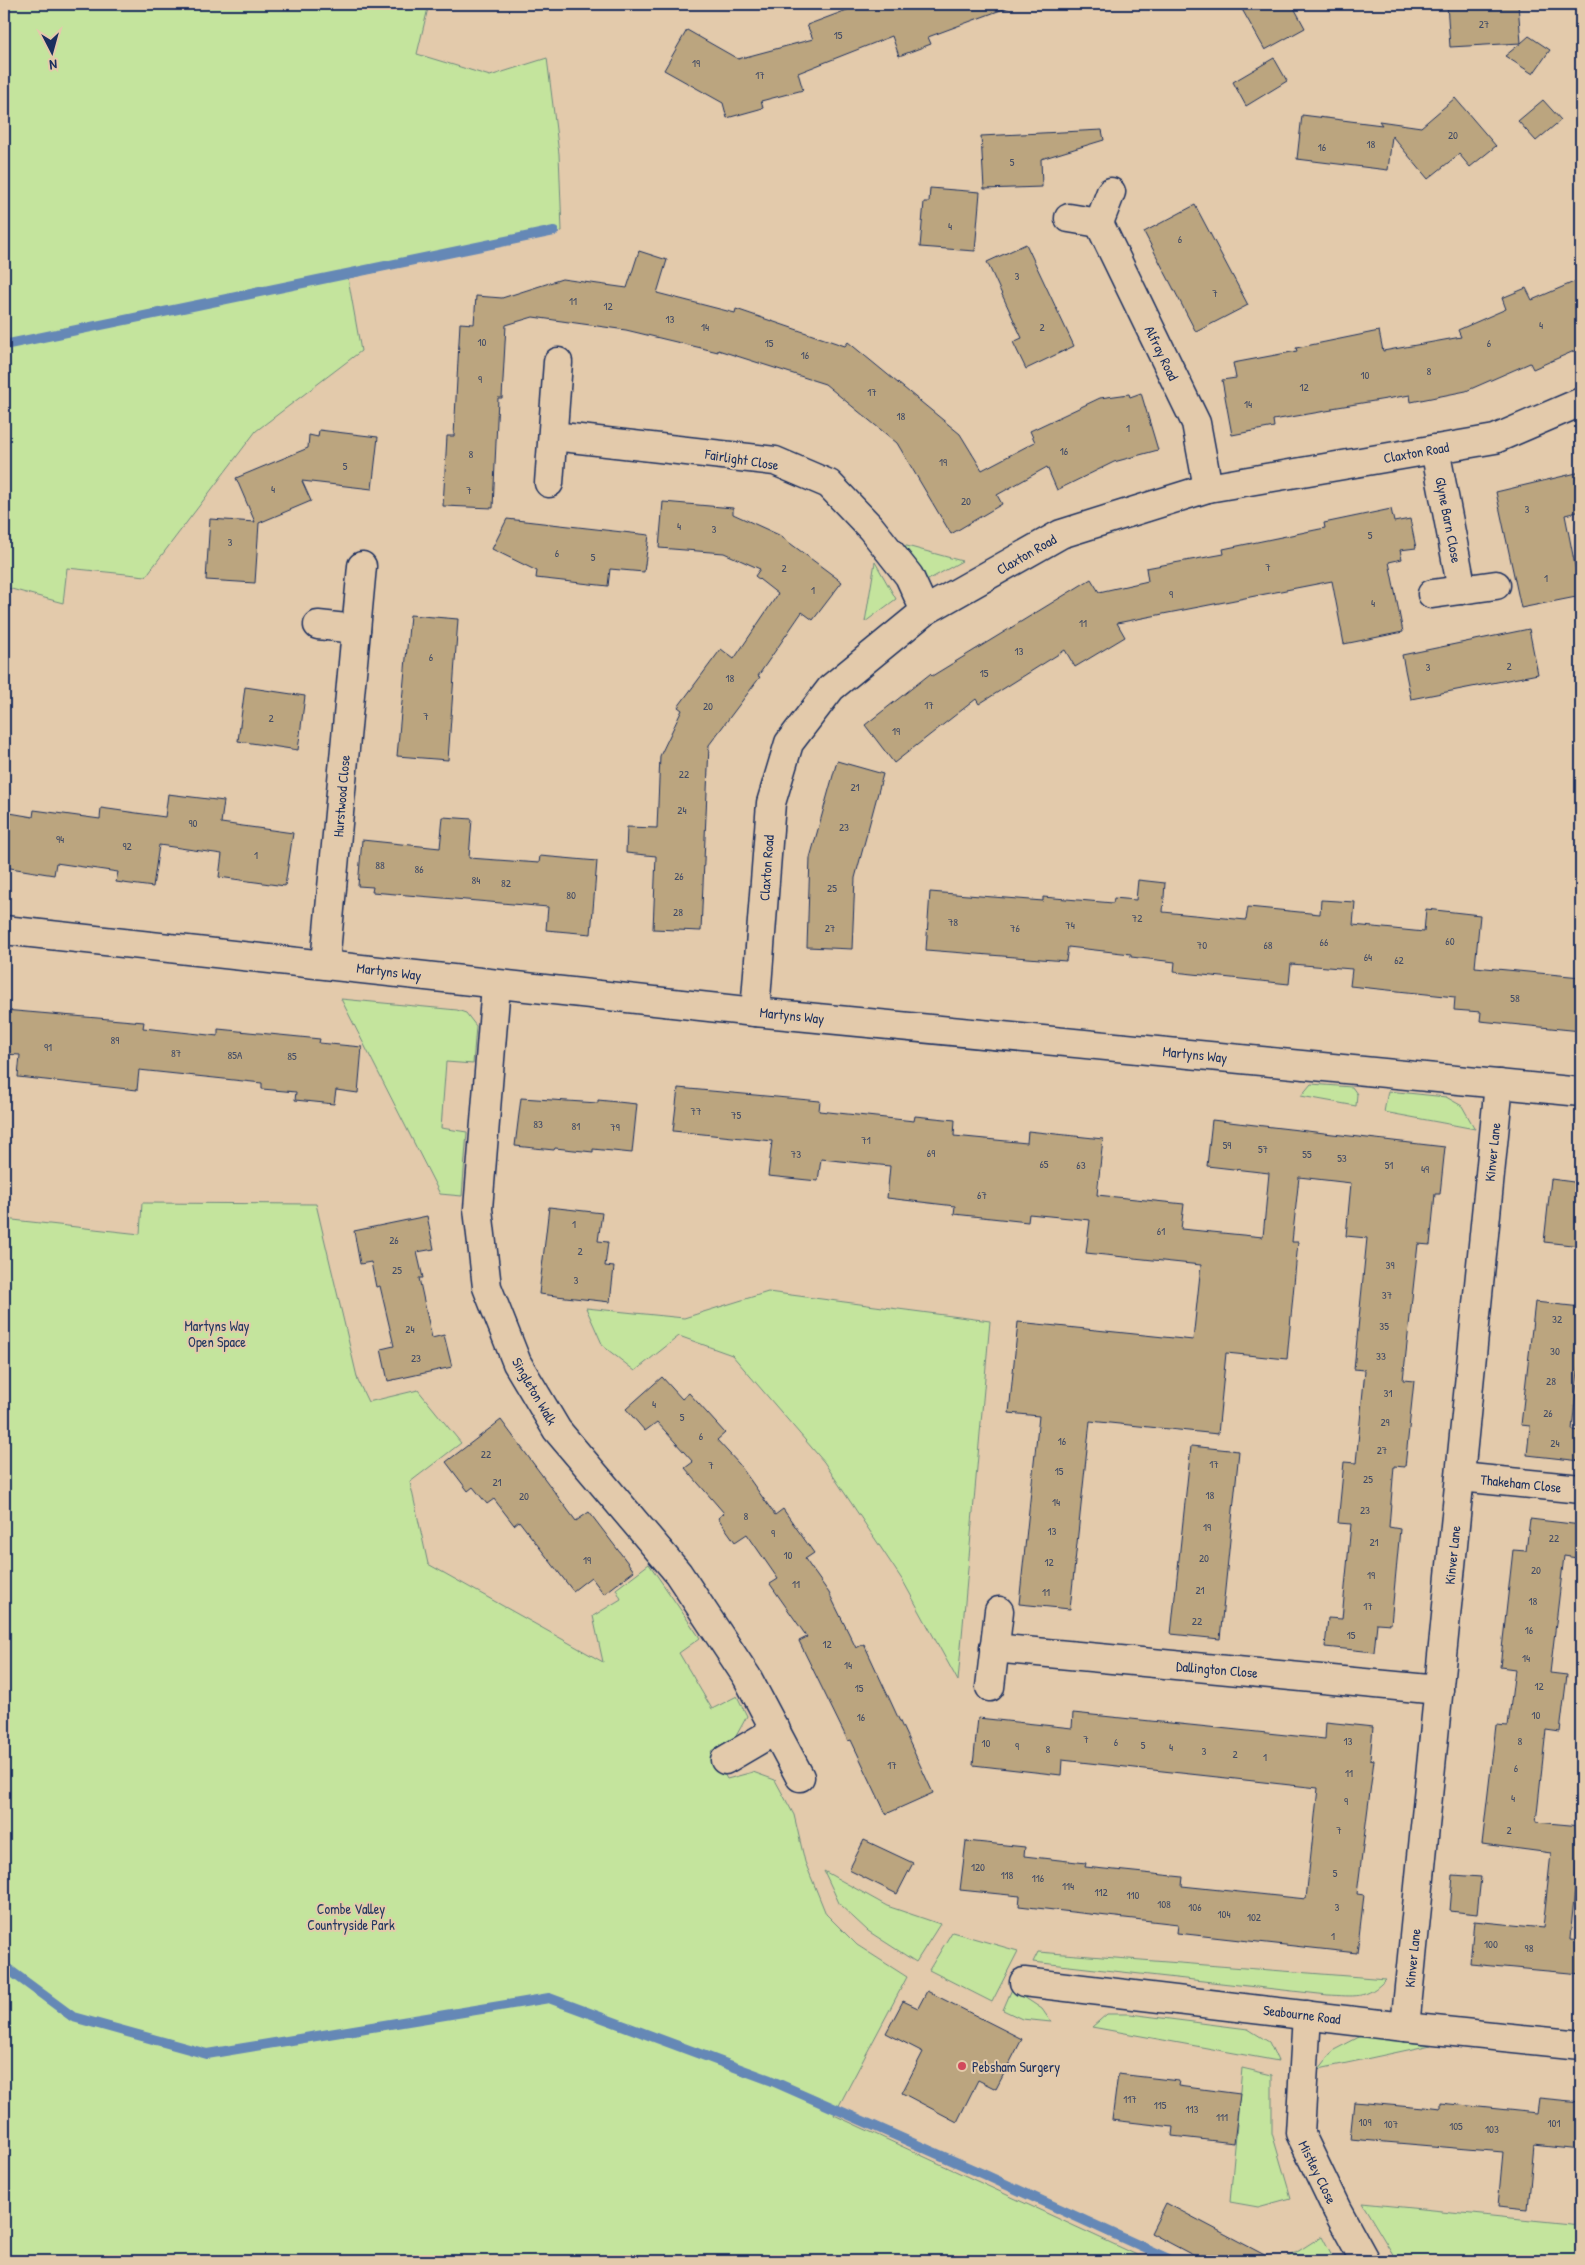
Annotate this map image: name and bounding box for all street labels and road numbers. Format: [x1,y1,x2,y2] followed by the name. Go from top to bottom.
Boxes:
[1140,323,1184,384] street label: Alfray Road
[1382,437,1451,467] street label: Claxton Road
[703,444,781,475] street label: Fairlight Close
[1430,475,1467,565] street label: Glyne Barn Close
[993,529,1060,579] street label: Claxton Road
[328,754,354,838] street label: Hurstwood Close
[754,834,778,902] street label: Claxton Road
[356,958,422,985] street label: Martyns Way
[759,1002,825,1029] street label: Martyns Way
[1162,1041,1228,1068] street label: Martyns Way
[1479,1121,1505,1182] street label: Kinver Lane
[507,1354,562,1429] street label: Singleton Walk
[1480,1469,1563,1497] street label: Thakeham Close
[1439,1524,1465,1585] street label: Kinver Lane
[1175,1656,1259,1683] street label: Dallington Close
[1399,1927,1425,1988] street label: Kinver Lane
[1262,2000,1342,2028] street label: Seabourne Road
[1294,2137,1342,2208] street label: Mistley Close

